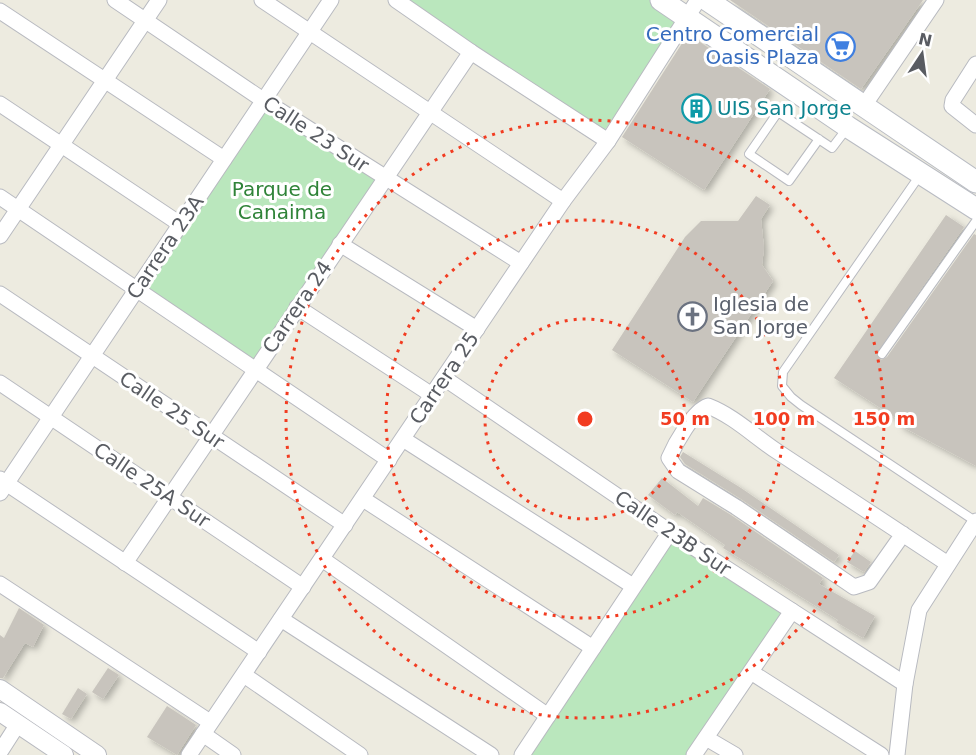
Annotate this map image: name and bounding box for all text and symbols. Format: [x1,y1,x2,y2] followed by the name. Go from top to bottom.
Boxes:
[646,22,819,69] place label: Centro Comercial Oasis Plaza
[892,24,952,84] north arrow
[917,29,934,51] text: N
[824,30,856,62] supermarket icon: Centro Comercial Oasis Plaza
[259,91,374,178] street label: Calle 23 Sur
[680,92,712,124] building icon: UIS San Jorge
[717,96,852,120] place label: UIS San Jorge
[232,177,332,224] park label: Parque de Canaima
[121,190,209,304] street label: Carrera 23A
[257,256,337,358] street label: Carrera 24
[713,292,809,339] place label: Iglesia de San Jorge
[676,300,708,332] church icon: Iglesia de San Jorge
[404,327,484,429] street label: Carrera 25
[115,366,230,454] street label: Calle 25 Sur
[660,408,710,429] text: 50 m
[753,408,815,429] text: 100 m
[853,408,915,429] text: 150 m
[575,409,595,429] centre of rings
[89,437,215,533] street label: Calle 25A Sur
[610,485,736,581] street label: Calle 23B Sur

